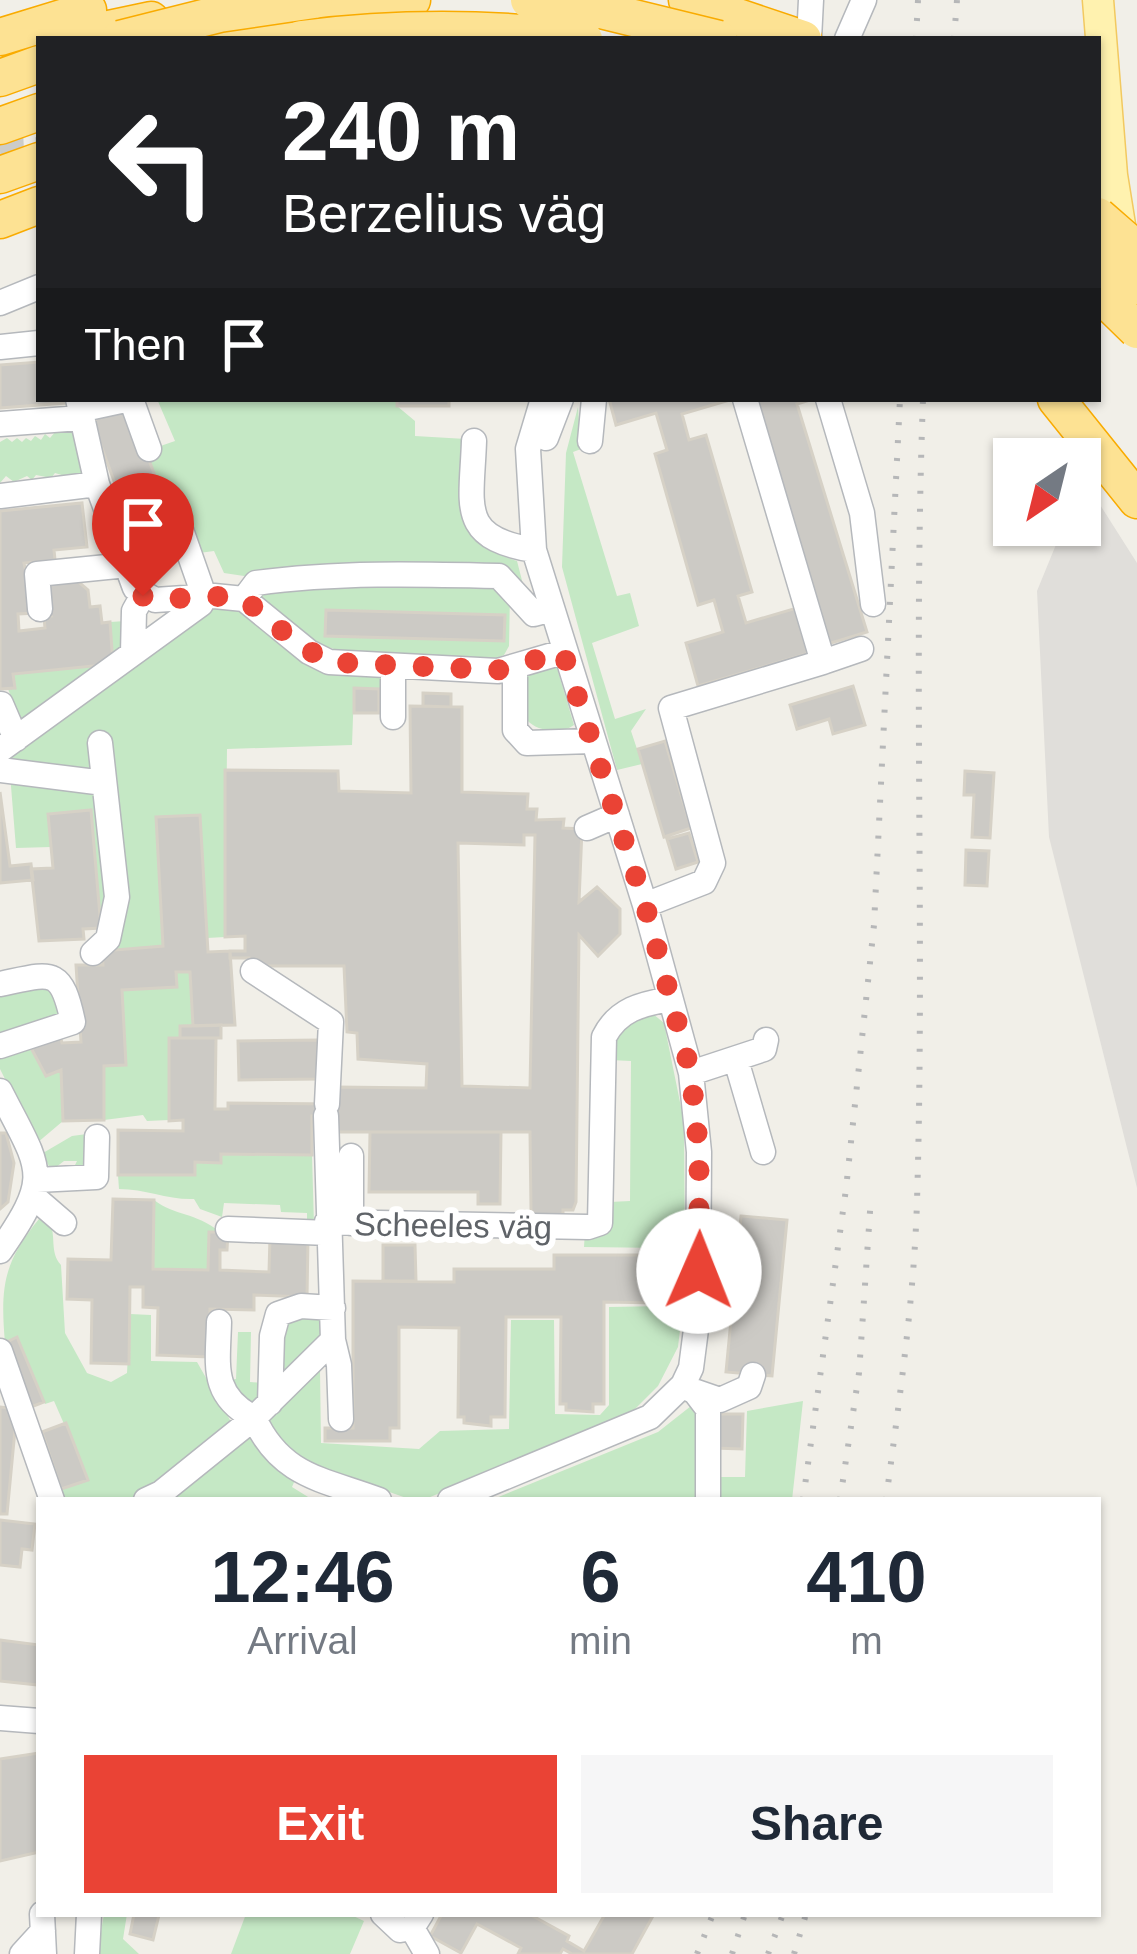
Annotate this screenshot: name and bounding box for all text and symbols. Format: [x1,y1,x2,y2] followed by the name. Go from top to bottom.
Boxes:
[84,84,240,240] icon: left
[282,84,520,178] text: 240 m
[282,183,606,243] text: Berzelius väg
[211,312,277,378] icon: arrive
[84,319,187,370] text: Then
[993,438,1101,546] north arrow
[993,438,1101,546] map controls
[92,473,194,596] pin
[110,491,176,557] icon: arrive
[354,1205,552,1246] street label: Scheeles väg
[636,1208,762,1334] position arrow
[210,1537,395,1617] text: 12:46
[580,1537,621,1617] text: 6
[806,1537,927,1617] text: 410
[247,1619,358,1662] text: Arrival
[569,1619,632,1662] text: min
[850,1619,883,1662] text: m
[84,1755,557,1893] button: Exit
[581,1755,1053,1893] button: Share

